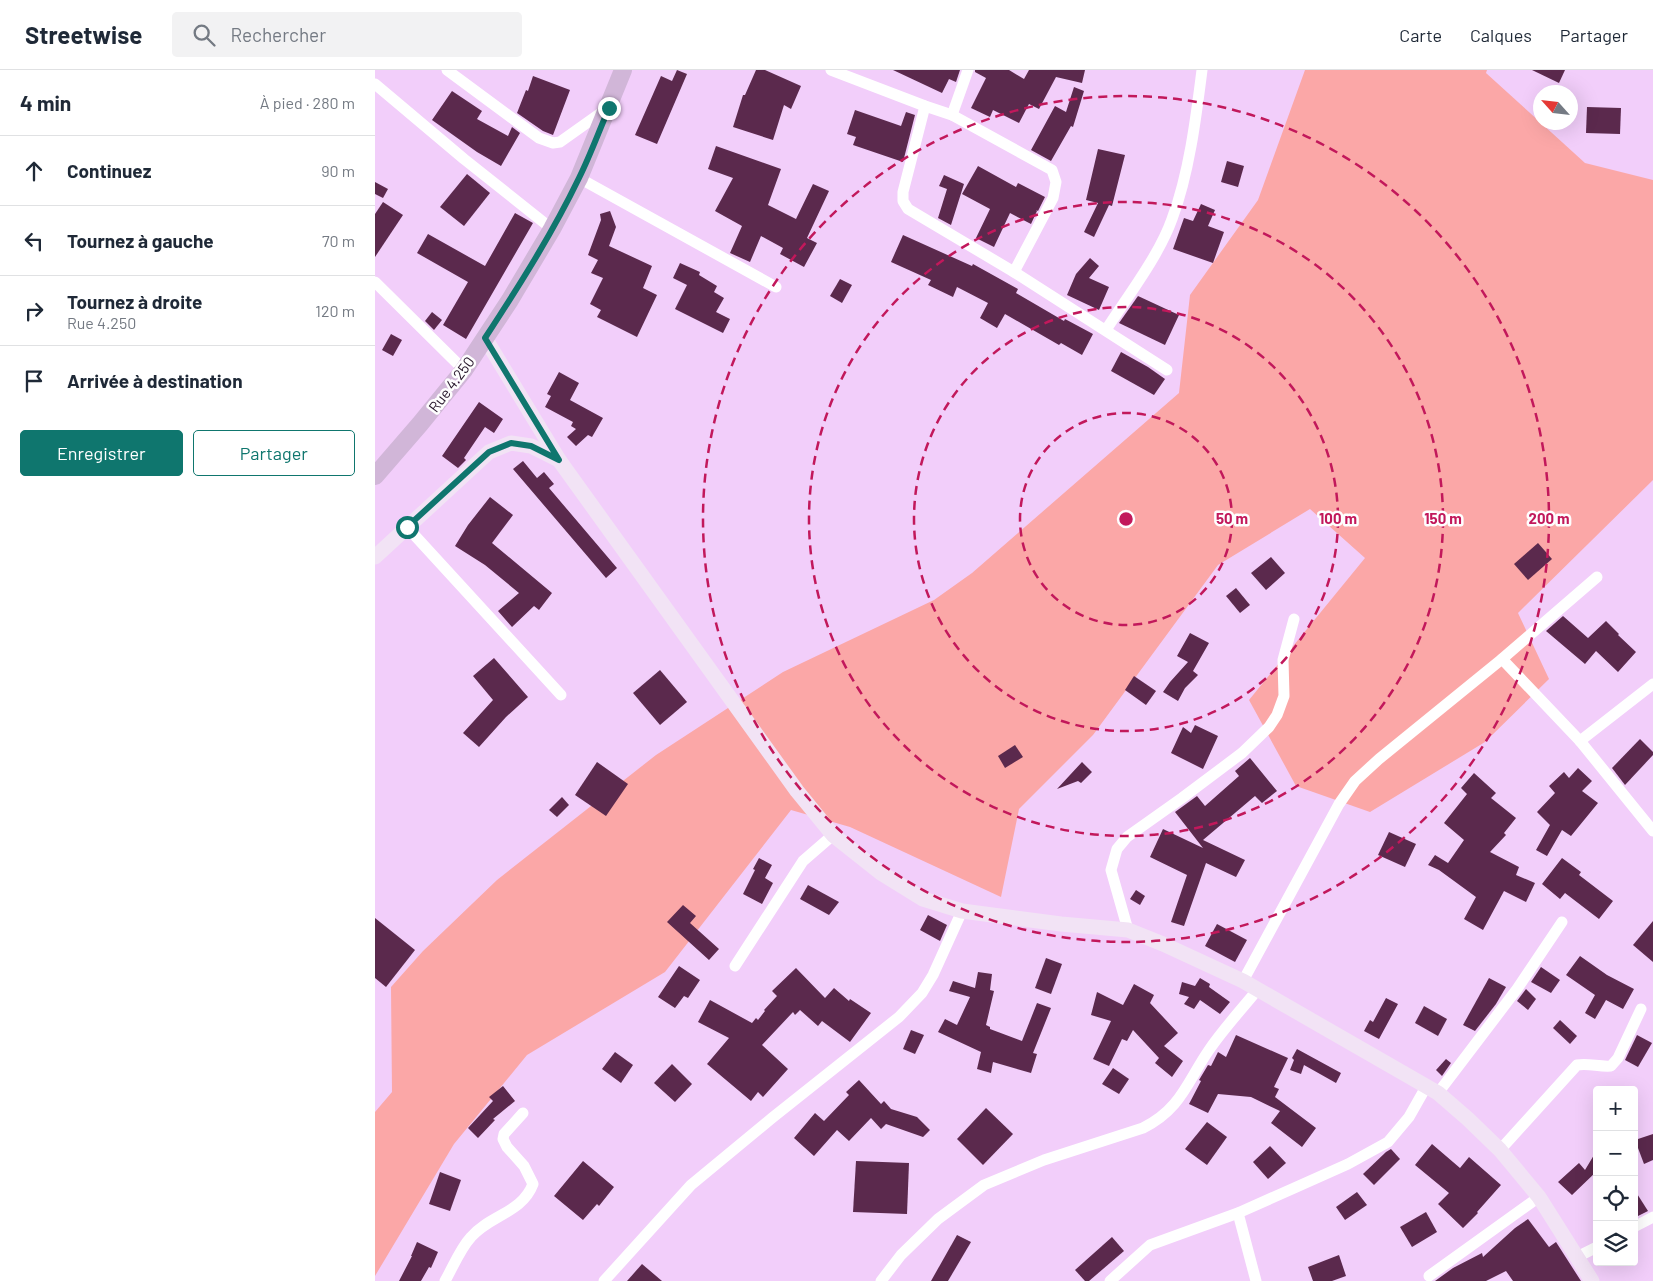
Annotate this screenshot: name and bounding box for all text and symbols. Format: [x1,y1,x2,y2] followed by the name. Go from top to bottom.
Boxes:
[172,12,522,57] search box
[25,20,142,49] text: Streetwise
[190,21,218,49] icon: search
[230,23,326,46] text: Rechercher
[1399,24,1442,46] text: Carte
[1470,24,1532,46] text: Calques
[1560,24,1628,46] text: Partager
[1533,85,1578,130] north arrow
[20,90,71,115] text: 4 min
[260,93,355,112] text: À pied · 280 m
[598,97,621,120] route end
[20,157,48,185] icon: ahead
[67,159,151,182] text: Continuez
[321,161,355,180] text: 90 m
[20,227,48,255] icon: left
[67,229,214,252] text: Tournez à gauche
[322,231,355,250] text: 70 m
[67,290,203,313] text: Tournez à droite
[20,297,48,325] icon: right
[315,301,355,320] text: 120 m
[67,313,136,332] text: Rue 4.250
[424,353,478,415] street label: Rue 4.250
[20,367,48,395] icon: arrive
[67,369,243,392] text: Arrivée à destination
[20,430,183,476] button: Enregistrer
[193,430,355,476] button: Partager
[1216,509,1248,527] text: 50 m
[1319,509,1357,527] text: 100 m
[1424,509,1462,527] text: 150 m
[1528,509,1570,527] text: 200 m
[1117,510,1135,528] centre of rings
[396,516,419,539] route start
[1593,1086,1638,1266] map controls
[1593,1086,1638,1131] button: +
[1593,1131,1638,1176] button: −
[1593,1176,1638,1221] button: locate
[1593,1221,1638,1266] button: layers

